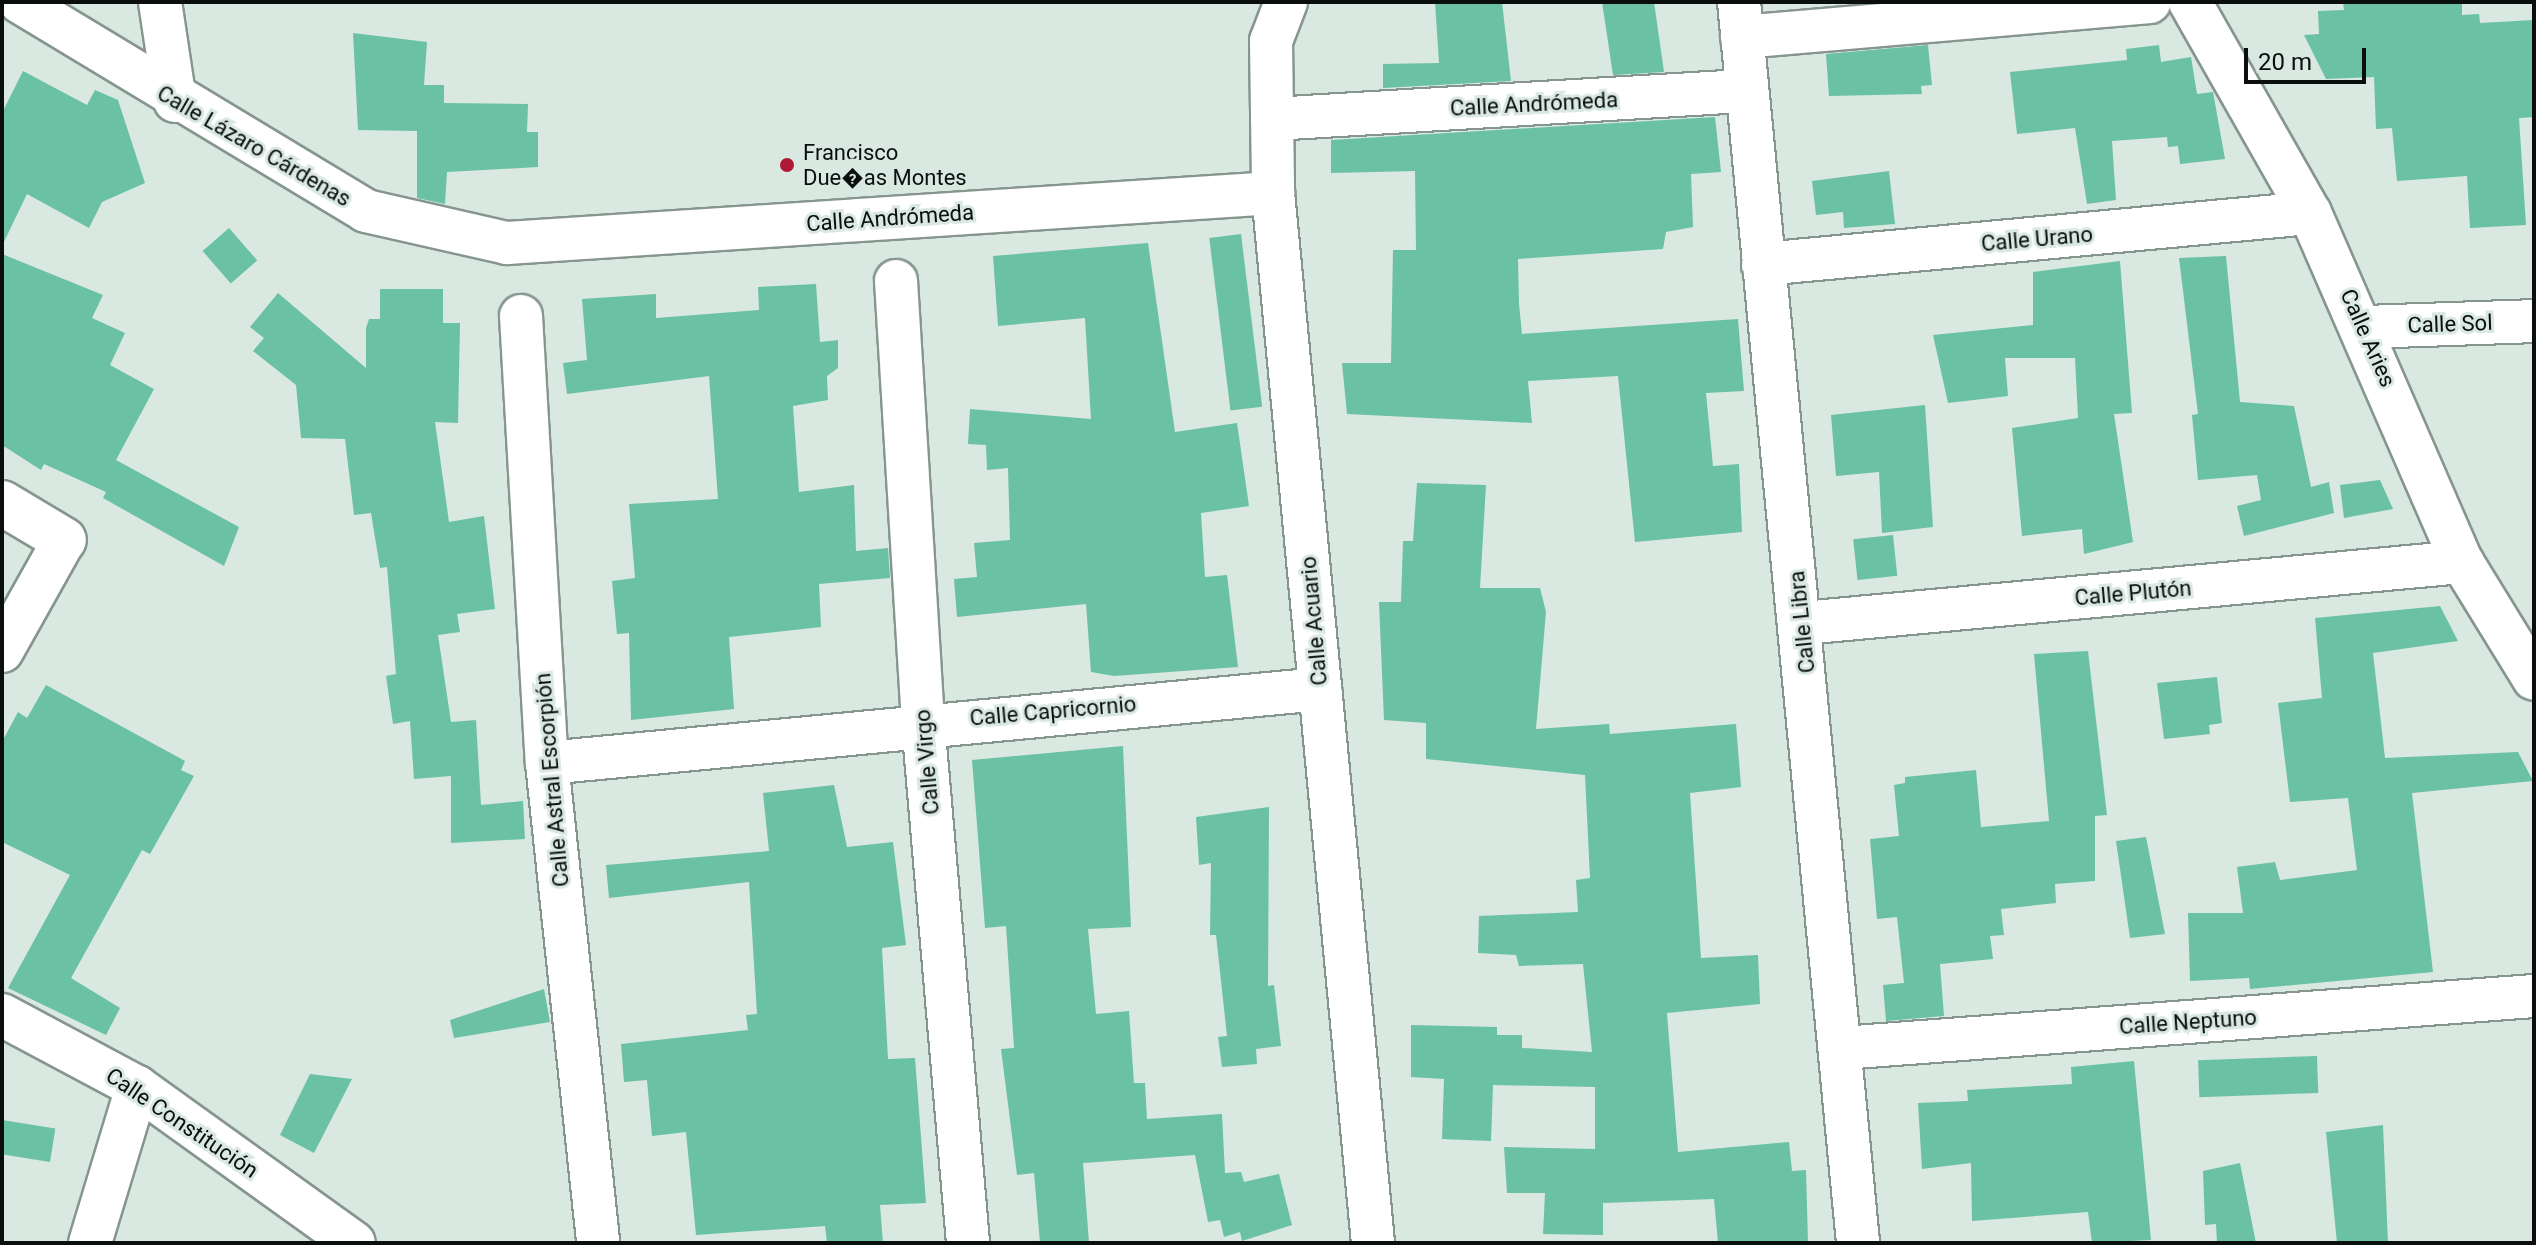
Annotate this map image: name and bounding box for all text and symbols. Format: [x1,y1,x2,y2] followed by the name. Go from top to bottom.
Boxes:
[2248,32,2370,82] scale bar
[2258,48,2312,76] text: 20 m
[153,80,355,212] street label: Calle Lázaro Cárdenas
[1449,86,1619,122] street label: Calle Andrómeda
[803,139,967,190] place label: Francisco Due�as Montes
[778,156,796,174] marker: Francisco Due�as Montes
[805,199,975,237] street label: Calle Andrómeda
[1980,221,2094,257] street label: Calle Urano
[2335,285,2401,391] street label: Calle Aries
[2407,309,2493,339] street label: Calle Sol
[1295,555,1333,687] street label: Calle Acuario
[1784,570,1820,674] street label: Calle Libra
[2074,575,2192,611] street label: Calle Plutón
[529,672,575,888] street label: Calle Astral Escorpión
[969,691,1137,731] street label: Calle Capricornio
[909,708,945,816] street label: Calle Virgo
[2118,1004,2258,1040] street label: Calle Neptuno
[101,1062,263,1184] street label: Calle Constitución

